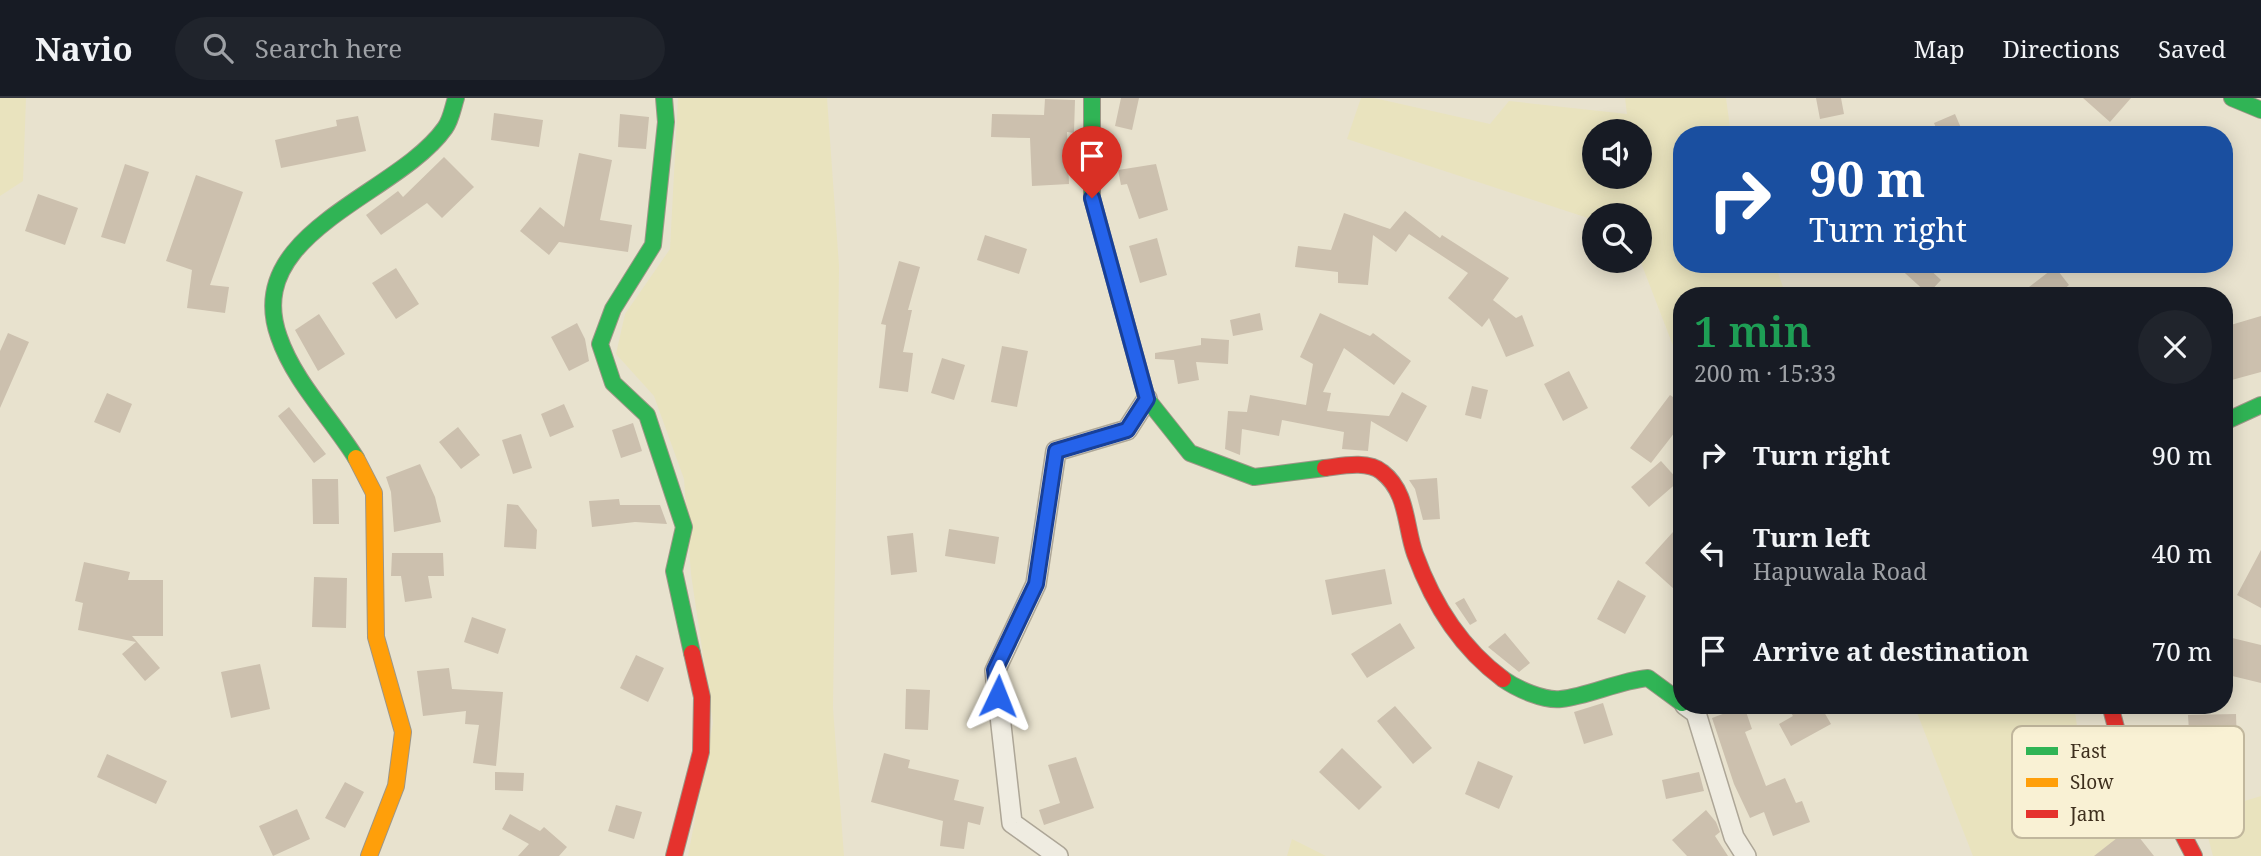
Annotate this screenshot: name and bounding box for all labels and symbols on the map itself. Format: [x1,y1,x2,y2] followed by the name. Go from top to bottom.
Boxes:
[1062,126,1122,198] pin
[961,659,1035,733] position arrow
[2012,726,2244,838] legend
[2070,738,2107,764] text: Fast
[2070,769,2114,795] text: Slow
[2069,801,2105,827] text: Jam

